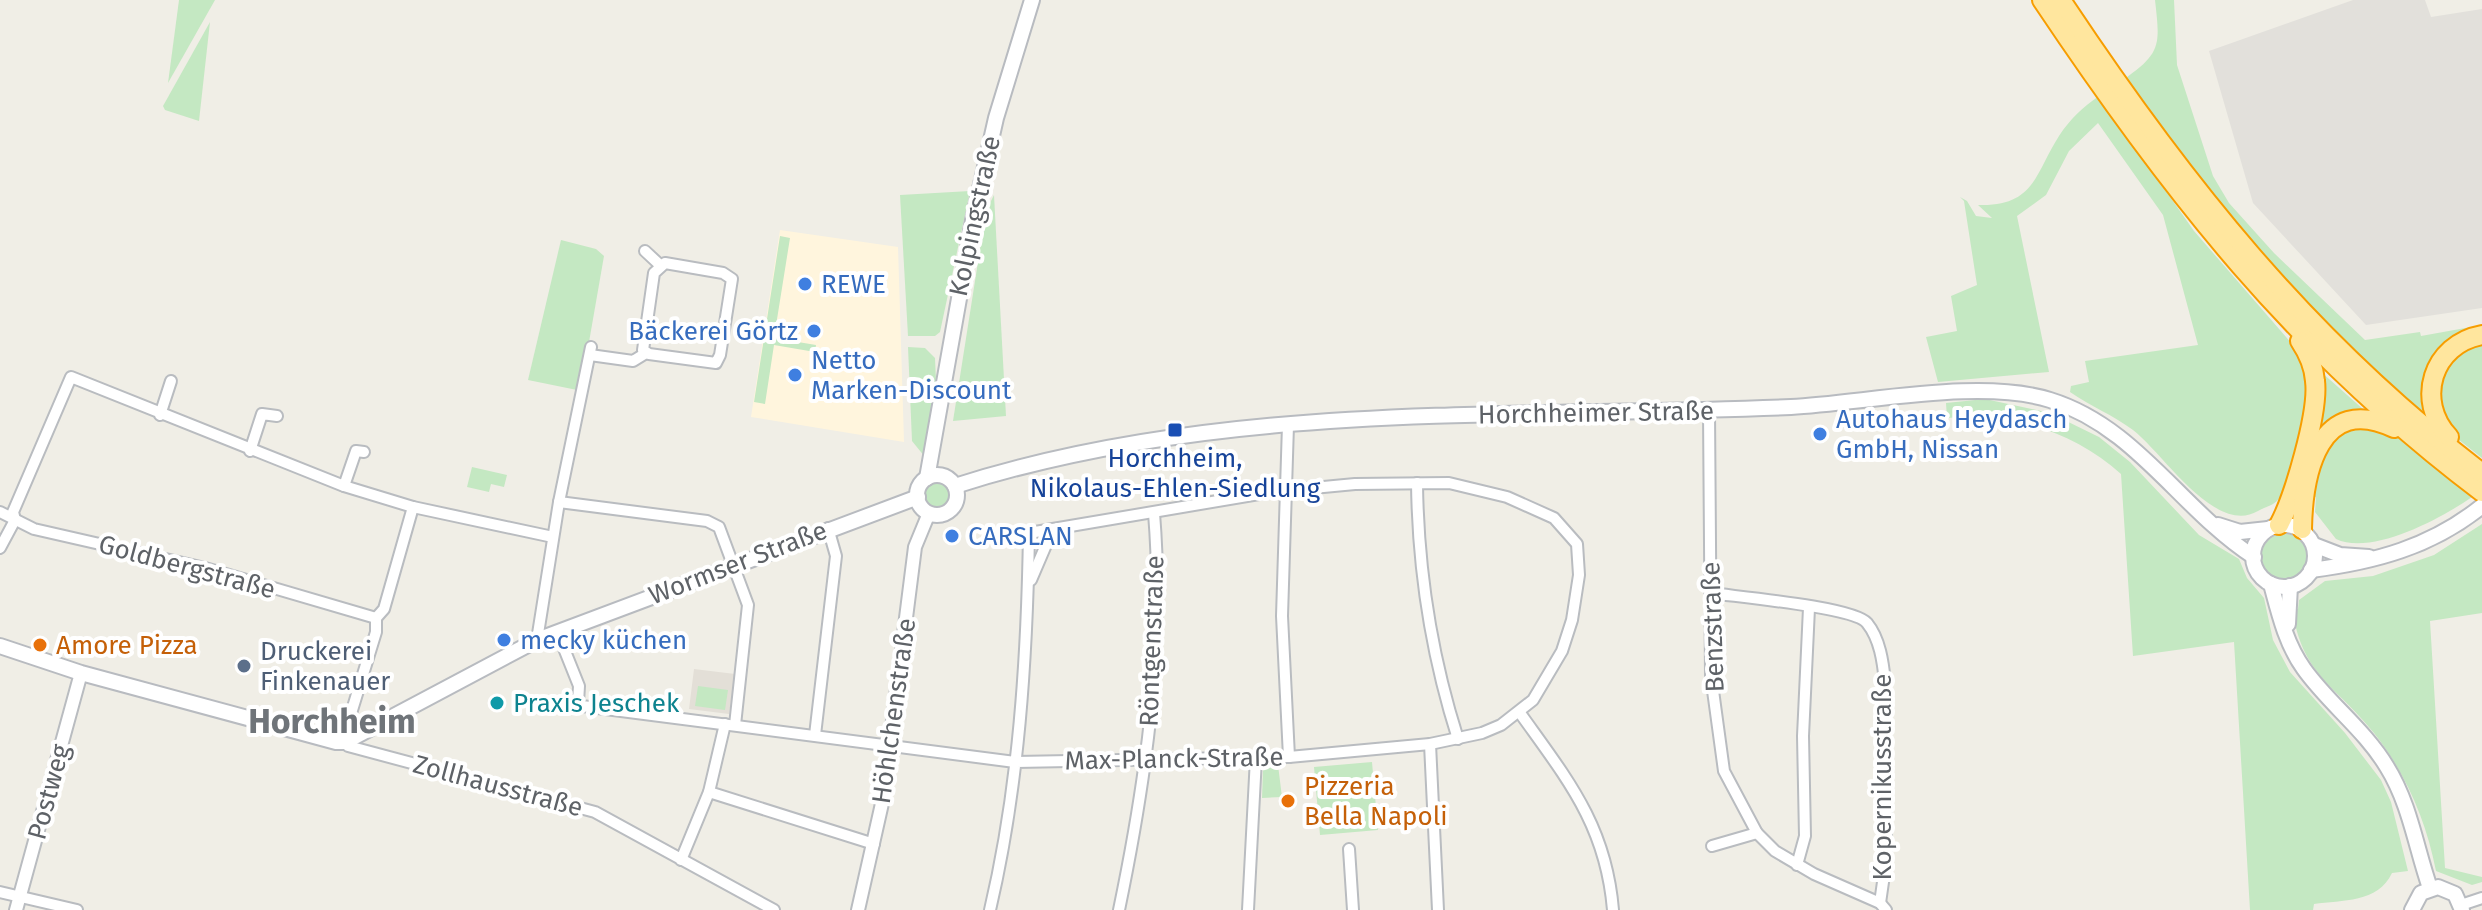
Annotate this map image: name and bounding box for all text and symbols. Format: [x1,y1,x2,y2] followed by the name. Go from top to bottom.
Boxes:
[943,133,1007,299] street label: Kolpingstraße
[821,269,886,300] place label: REWE
[796,275,814,293] marker: REWE
[628,316,798,347] place label: Bäckerei Görtz
[805,322,823,340] marker: Bäckerei Görtz
[811,345,1012,406] place label: Netto Marken-Discount
[786,366,804,384] marker: Netto Marken-Discount
[1478,395,1714,431] street label: Horchheimer Straße
[1836,404,2067,465] place label: Autohaus Heydasch GmbH, Nissan
[1166,421,1184,439] marker: Horchheim, Nikolaus-Ehlen-Siedlung
[1811,425,1829,443] marker: Autohaus Heydasch GmbH, Nissan
[1030,443,1321,504] place label: Horchheim, Nikolaus-Ehlen-Siedlung
[645,515,831,611] street label: Wormser Straße
[968,521,1073,552] place label: CARSLAN
[943,527,961,545] marker: CARSLAN
[95,529,279,605] street label: Goldbergstraße
[1134,555,1170,727] street label: Röntgenstraße
[1695,561,1731,693] street label: Benzstraße
[866,616,922,806] street label: Höhlchenstraße
[520,625,687,656] place label: mecky küchen
[56,630,198,661] place label: Amore Pizza
[495,631,513,649] marker: mecky küchen
[31,636,49,654] marker: Amore Pizza
[260,636,390,697] place label: Druckerei Finkenauer
[235,657,253,675] marker: Druckerei Finkenauer
[1867,674,1898,880] street label: Kopernikusstraße
[513,688,680,719] place label: Praxis Jeschek
[488,694,506,712] marker: Praxis Jeschek
[248,701,416,742] district label: Horchheim
[21,741,77,843] street label: Postweg
[1064,742,1284,776] street label: Max-Planck-Straße
[410,748,586,824] street label: Zollhausstraße
[1304,771,1448,832] place label: Pizzeria Bella Napoli
[1279,792,1297,810] marker: Pizzeria Bella Napoli

